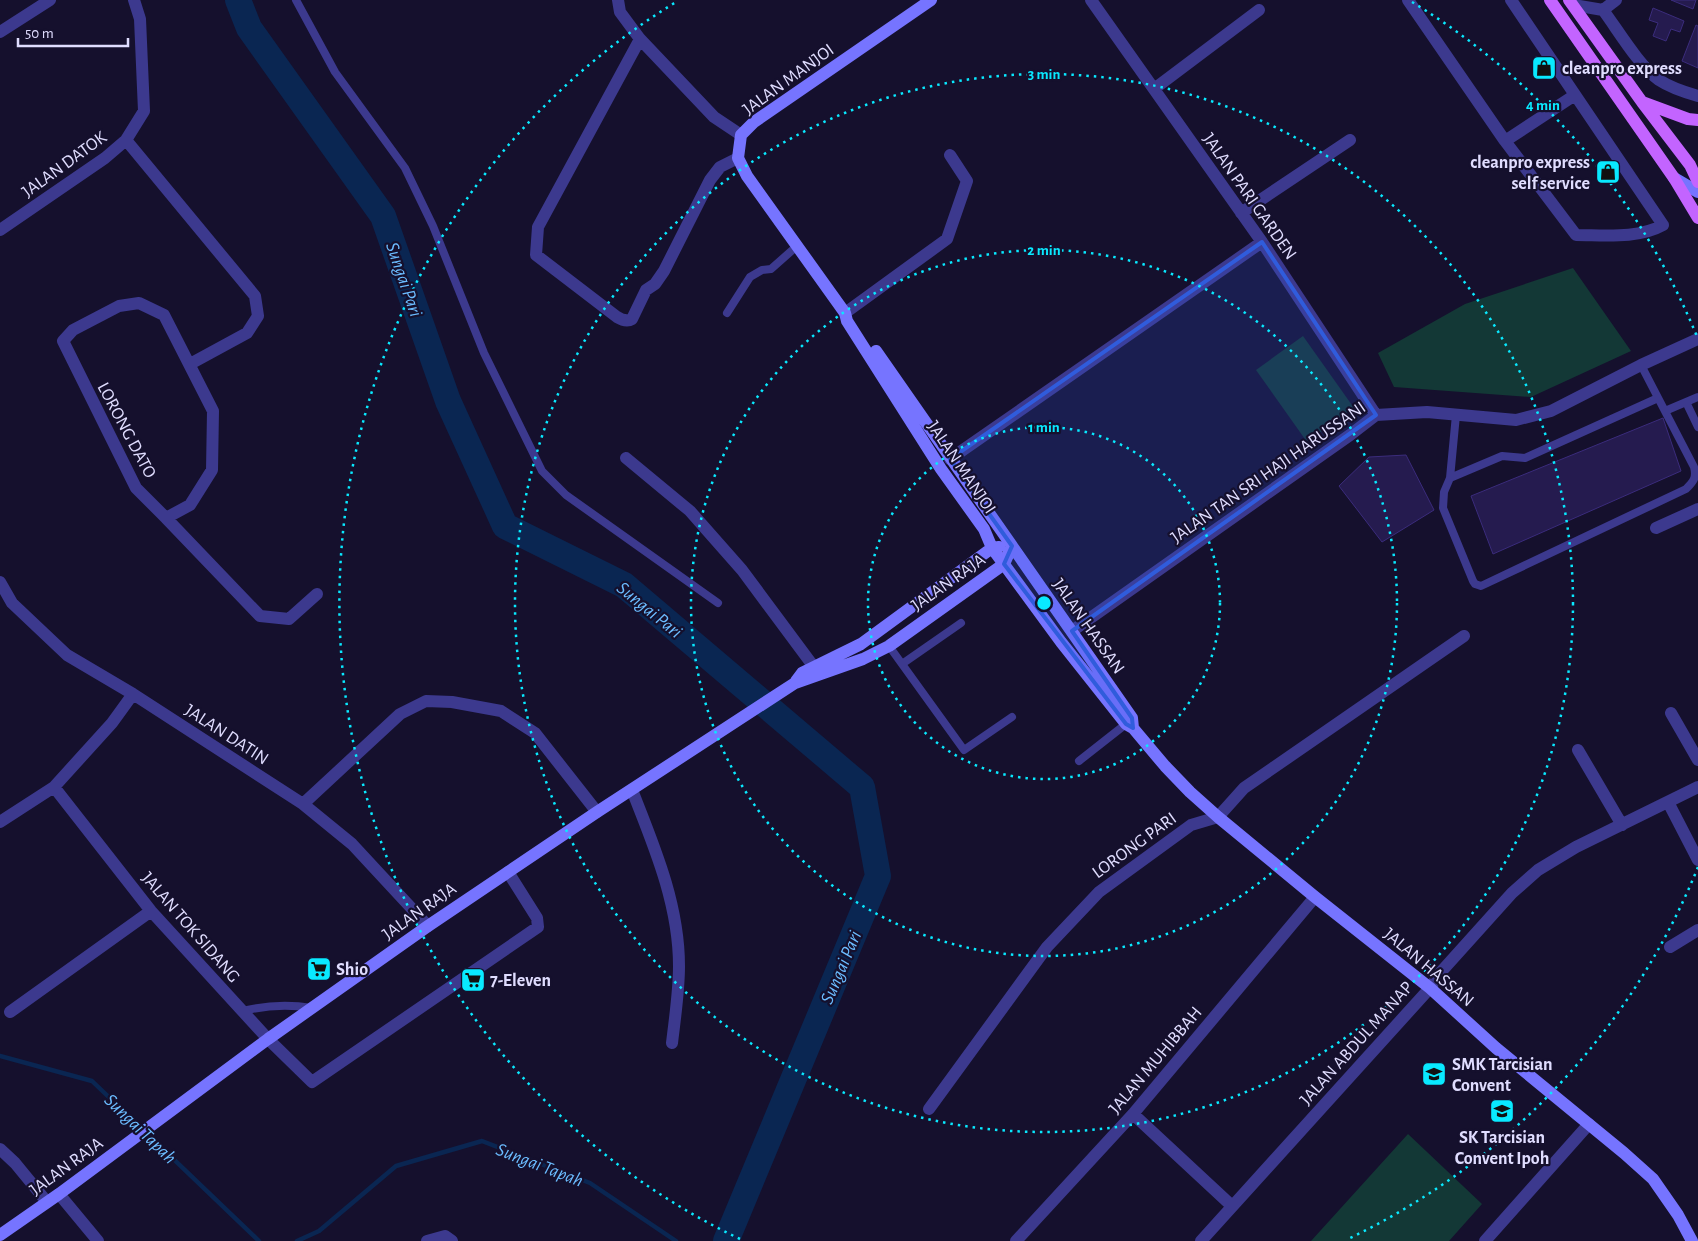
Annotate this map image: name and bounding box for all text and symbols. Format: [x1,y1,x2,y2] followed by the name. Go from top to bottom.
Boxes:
[18,15,128,47] scale bar
[25,26,54,41] text: 50 m
[740,41,837,119] street label: JALAN MANJOI
[1531,55,1557,81] shop icon: cleanpro express
[1562,60,1682,78] place label: cleanpro express
[1028,67,1060,82] text: 3 min
[1526,98,1560,113] text: 4 min
[19,128,110,201] street label: JALAN DATOK
[1199,130,1299,263] street label: JALAN PARI GARDEN
[1470,154,1590,193] place label: cleanpro express self service
[1595,159,1621,185] shop icon: cleanpro express self service
[382,240,425,319] water label: Sungai Pari
[1027,243,1061,258] text: 2 min
[93,380,159,481] street label: LORONG DATO
[1168,399,1369,547] street label: JALAN TAN SRI HAJI HARUSSANI
[924,418,999,517] street label: JALAN MANJOI
[1028,420,1060,435] text: 1 min
[908,551,989,615] street label: JALAN RAJA
[1049,576,1128,677] street label: JALAN HASSAN
[613,578,685,642] water label: Sungai Pari
[1035,594,1053,612] centre of rings
[181,701,272,768] street label: JALAN DATIN
[1089,809,1180,882] street label: LORONG PARI
[138,869,243,986] street label: JALAN TOK SIDANG
[379,880,460,944] street label: JALAN RAJA
[1380,925,1477,1011] street label: JALAN HASSAN
[818,928,865,1007] water label: Sungai Pari
[306,956,332,982] supermarket icon: Shio
[336,961,368,979] place label: Shio
[460,967,486,993] supermarket icon: 7-Eleven
[490,972,551,990] place label: 7-Eleven
[1297,978,1417,1109] street label: JALAN ABDUL MANAP
[1106,1004,1206,1118] street label: JALAN MUHIBBAH
[1452,1056,1553,1095] place label: SMK Tarcisian Convent
[1421,1061,1447,1087] school or university icon: SMK Tarcisian Convent
[100,1090,180,1168] water label: Sungai Tapah
[1489,1098,1515,1124] school or university icon: SK Tarcisian Convent Ipoh
[1455,1129,1549,1168] place label: SK Tarcisian Convent Ipoh
[27,1134,107,1199] street label: JALAN RAJA
[493,1140,586,1191] water label: Sungai Tapah

